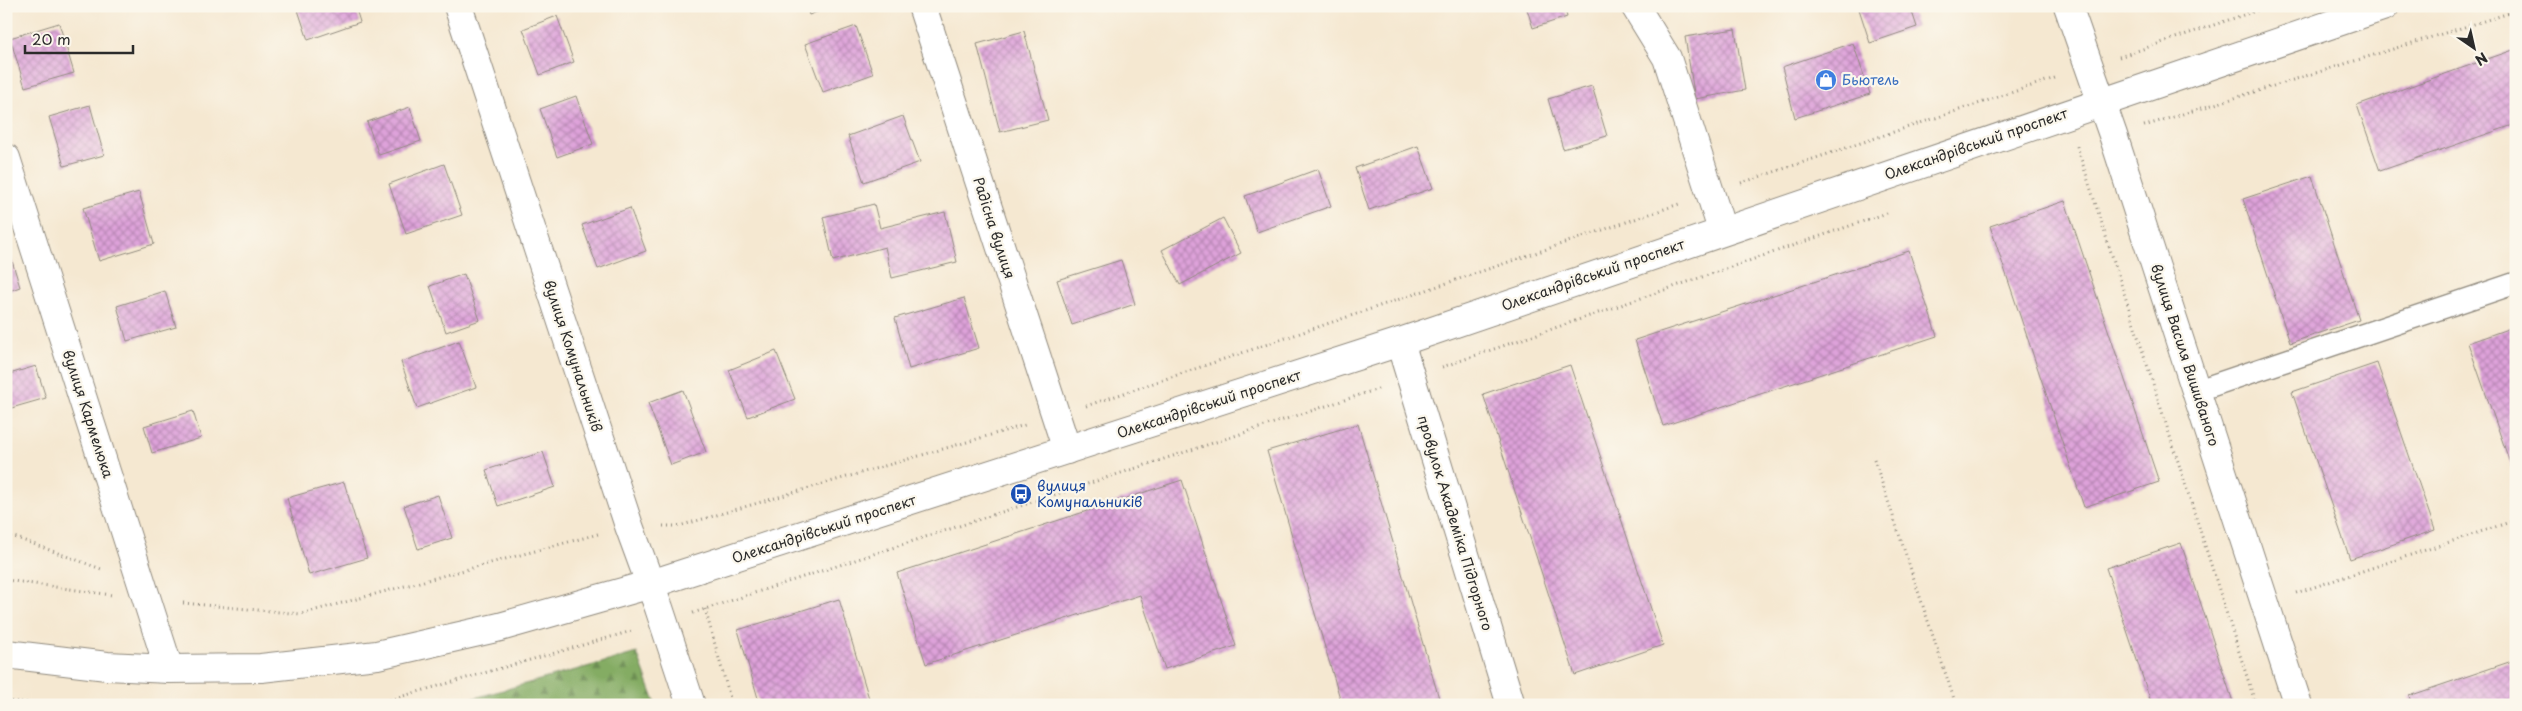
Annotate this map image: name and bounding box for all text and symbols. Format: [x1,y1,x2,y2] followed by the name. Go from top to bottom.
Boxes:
[25,22,132,54] scale bar
[2450,22,2500,72] north arrow
[32,27,71,50] text: 20 m
[2471,47,2492,71] text: N
[1814,68,1838,92] shop icon: Бьютель
[1842,69,1899,90] place label: Бьютель
[1881,102,2070,185] street label: Олександрівський проспект
[968,174,1021,281] street label: Радісна вулиця
[1498,233,1687,316] street label: Олександрівський проспект
[2146,261,2225,449] street label: вулиця Василя Вишиваного
[539,277,608,434] street label: вулиця Комунальників
[58,347,119,481] street label: вулиця Кармелюка
[1114,364,1304,443] street label: Олександрівський проспект
[1413,413,1498,633] street label: провулок Академіка Підгорного
[1037,475,1142,512] place label: вулиця Комунальників
[1009,482,1033,506] bus stop icon: вулиця Комунальників
[729,489,919,568] street label: Олександрівський проспект

